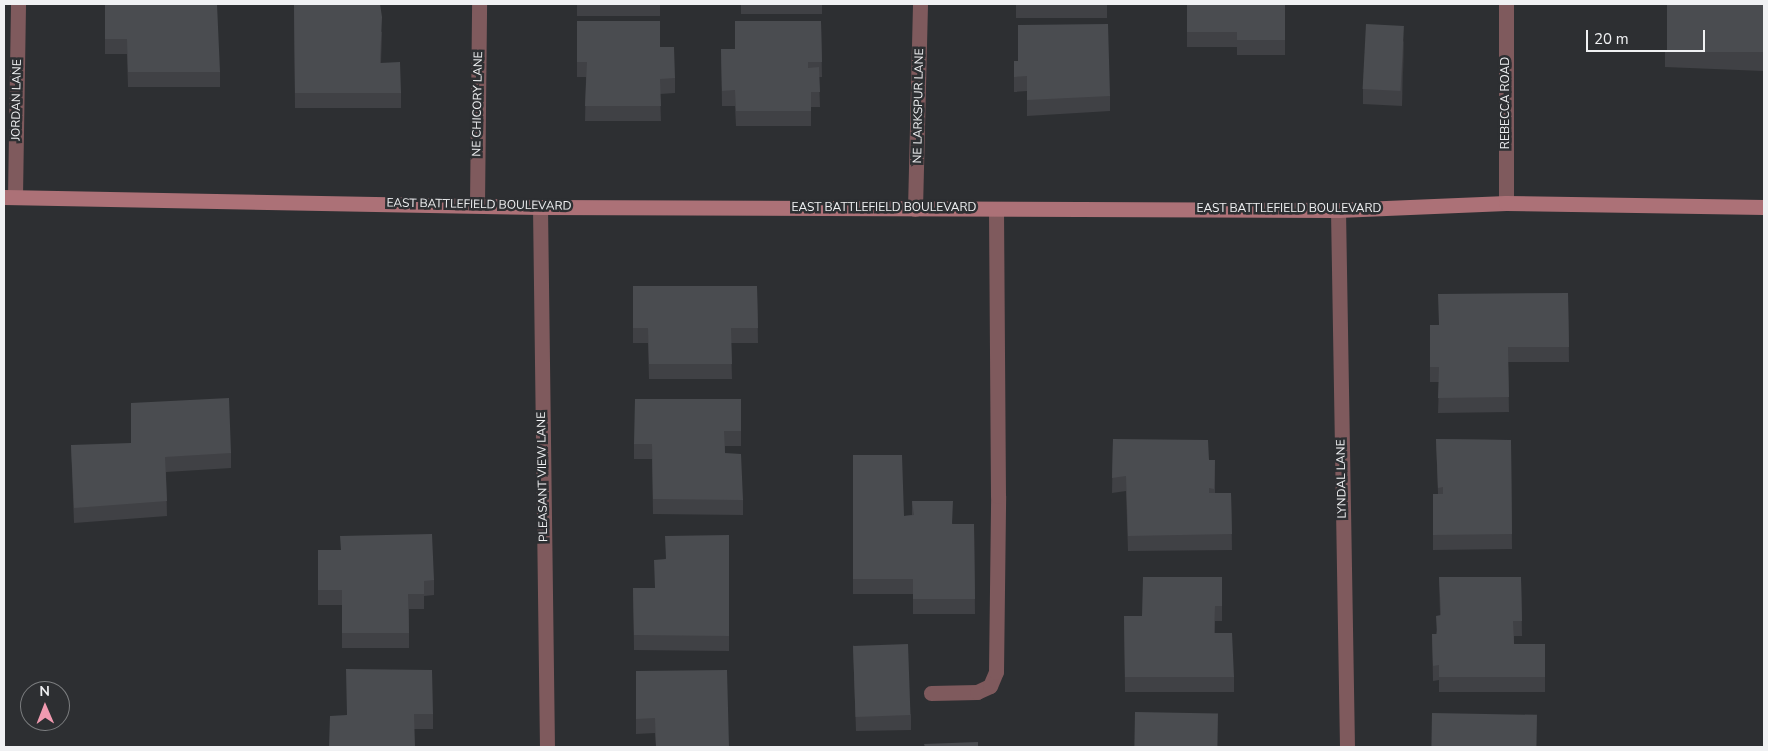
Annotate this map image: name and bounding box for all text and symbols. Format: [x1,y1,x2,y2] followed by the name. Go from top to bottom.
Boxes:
[1588,20,1707,52] scale bar
[1594,29,1629,49] text: 20 m
[911,48,927,164] street label: NE LARKSPUR LANE
[470,51,486,157] street label: NE CHICORY LANE
[1499,57,1513,149] street label: REBECCA ROAD
[9,59,25,141] street label: JORDAN LANE
[386,196,572,214] street label: EAST BATTLEFIELD BOULEVARD
[792,201,976,215] street label: EAST BATTLEFIELD BOULEVARD
[1197,202,1381,216] street label: EAST BATTLEFIELD BOULEVARD
[535,412,551,542] street label: PLEASANT VIEW LANE
[1334,439,1350,519] street label: LYNDAL LANE
[20,681,70,731] north arrow
[39,682,50,701] text: N

